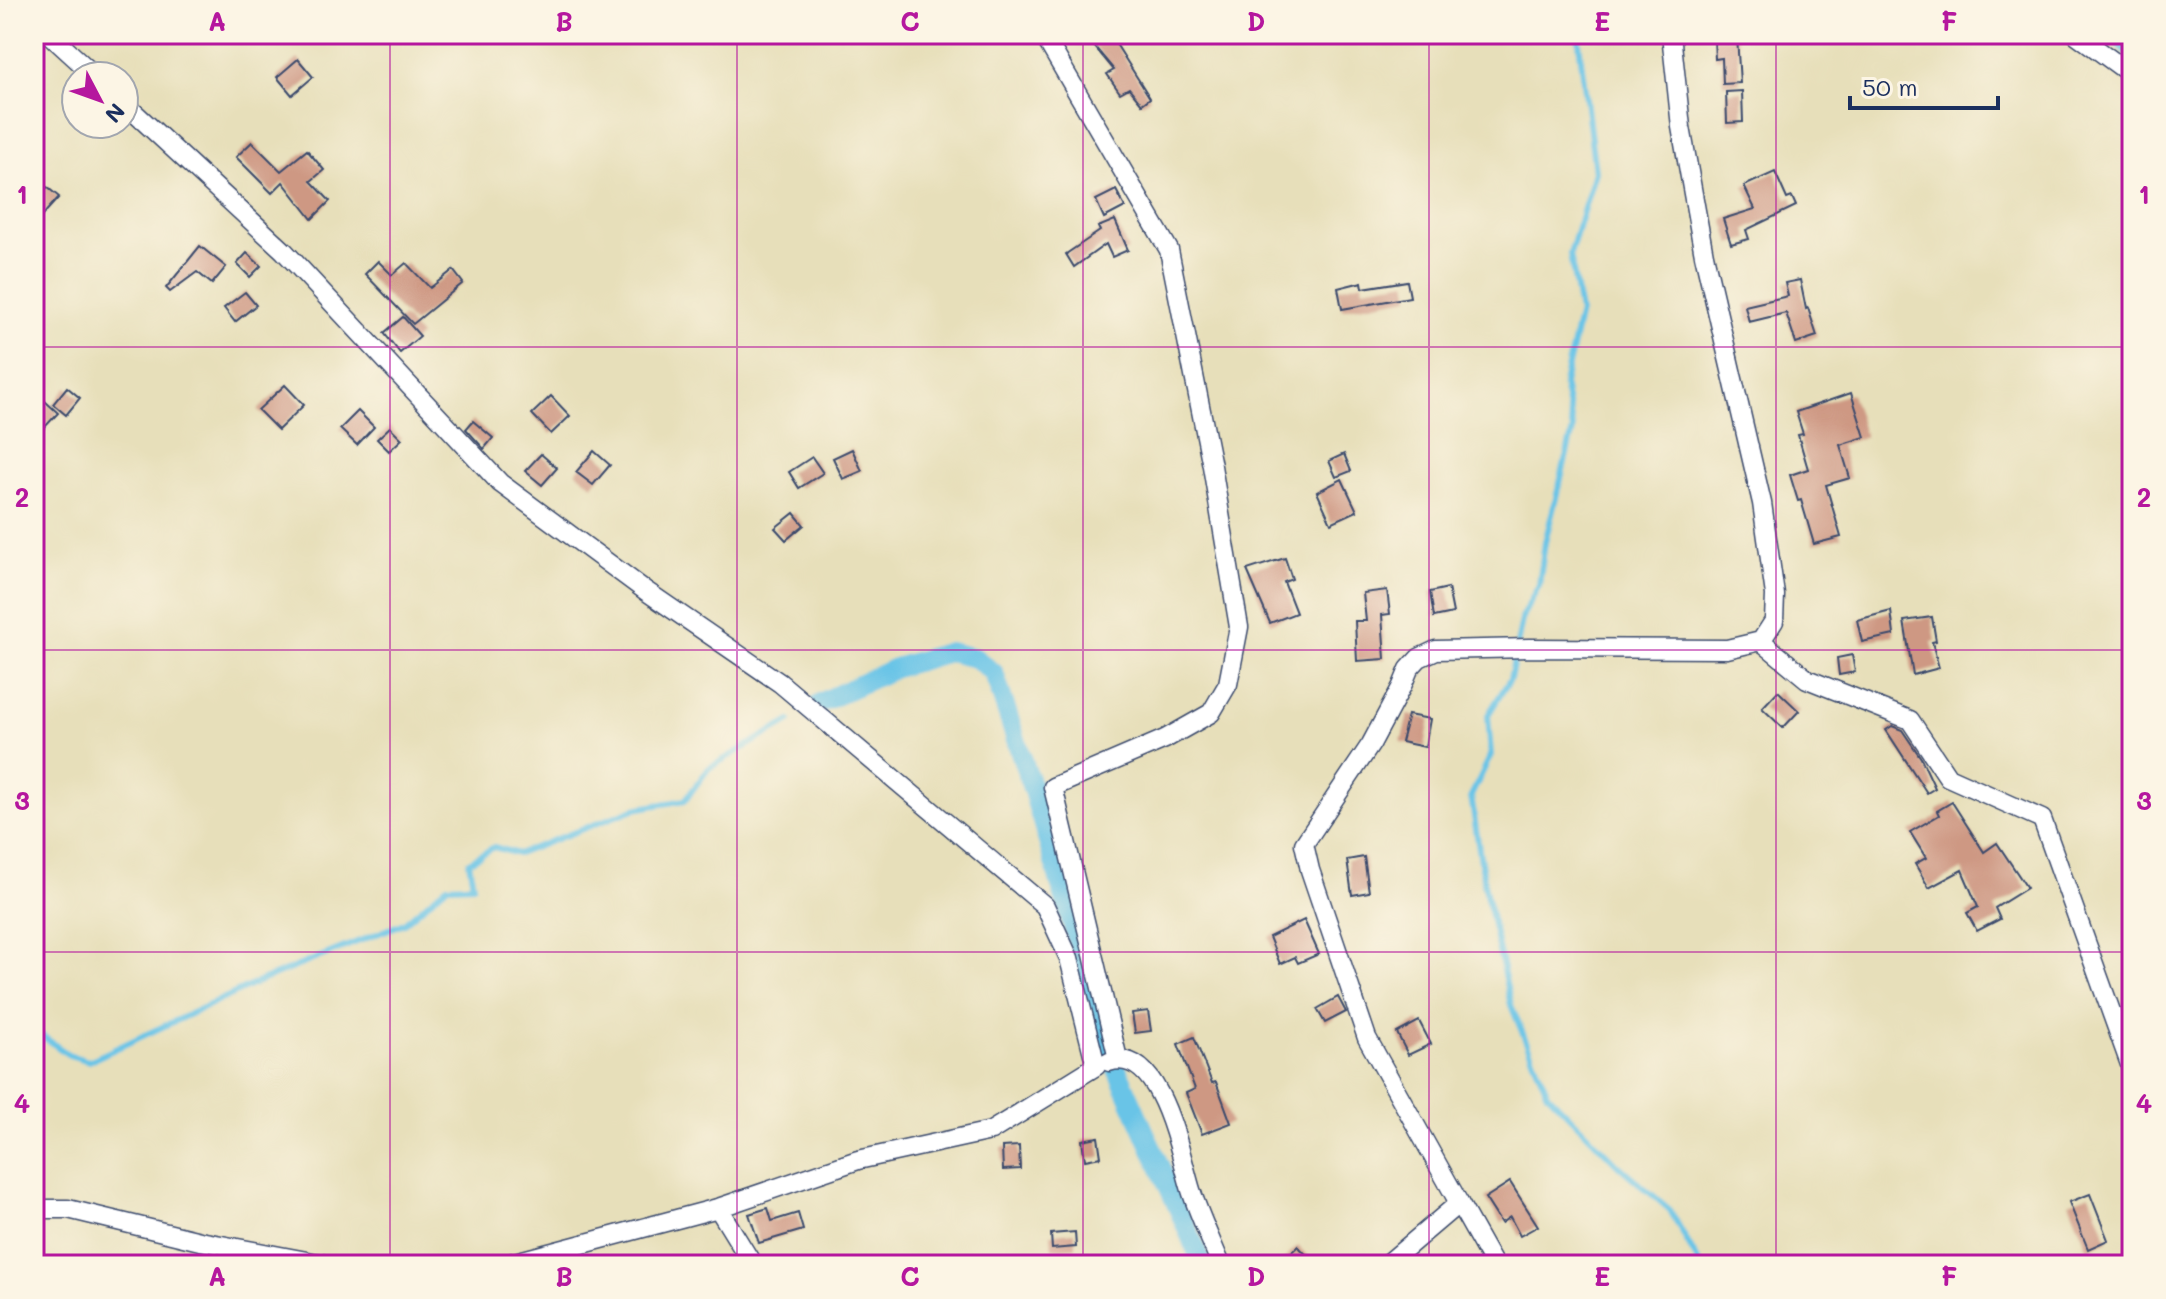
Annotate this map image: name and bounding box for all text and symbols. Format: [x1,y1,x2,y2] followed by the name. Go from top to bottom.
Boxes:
[208,4,226,38] text: A
[555,4,573,38] text: B
[900,4,920,38] text: C
[1247,4,1265,38] text: D
[1594,4,1610,38] text: E
[1941,4,1957,38] text: F
[60,60,140,140] north arrow
[1850,60,1998,110] scale bar
[1862,71,1918,102] text: 50 m
[99,98,132,129] text: N
[16,177,28,211] text: 1
[2138,177,2150,211] text: 1
[15,480,29,514] text: 2
[2137,480,2151,514] text: 2
[14,783,30,817] text: 3
[2136,783,2152,817] text: 3
[14,1086,30,1120] text: 4
[2136,1086,2152,1120] text: 4
[208,1259,226,1293] text: A
[555,1259,573,1293] text: B
[900,1259,920,1293] text: C
[1247,1259,1265,1293] text: D
[1594,1259,1610,1293] text: E
[1941,1259,1957,1293] text: F

